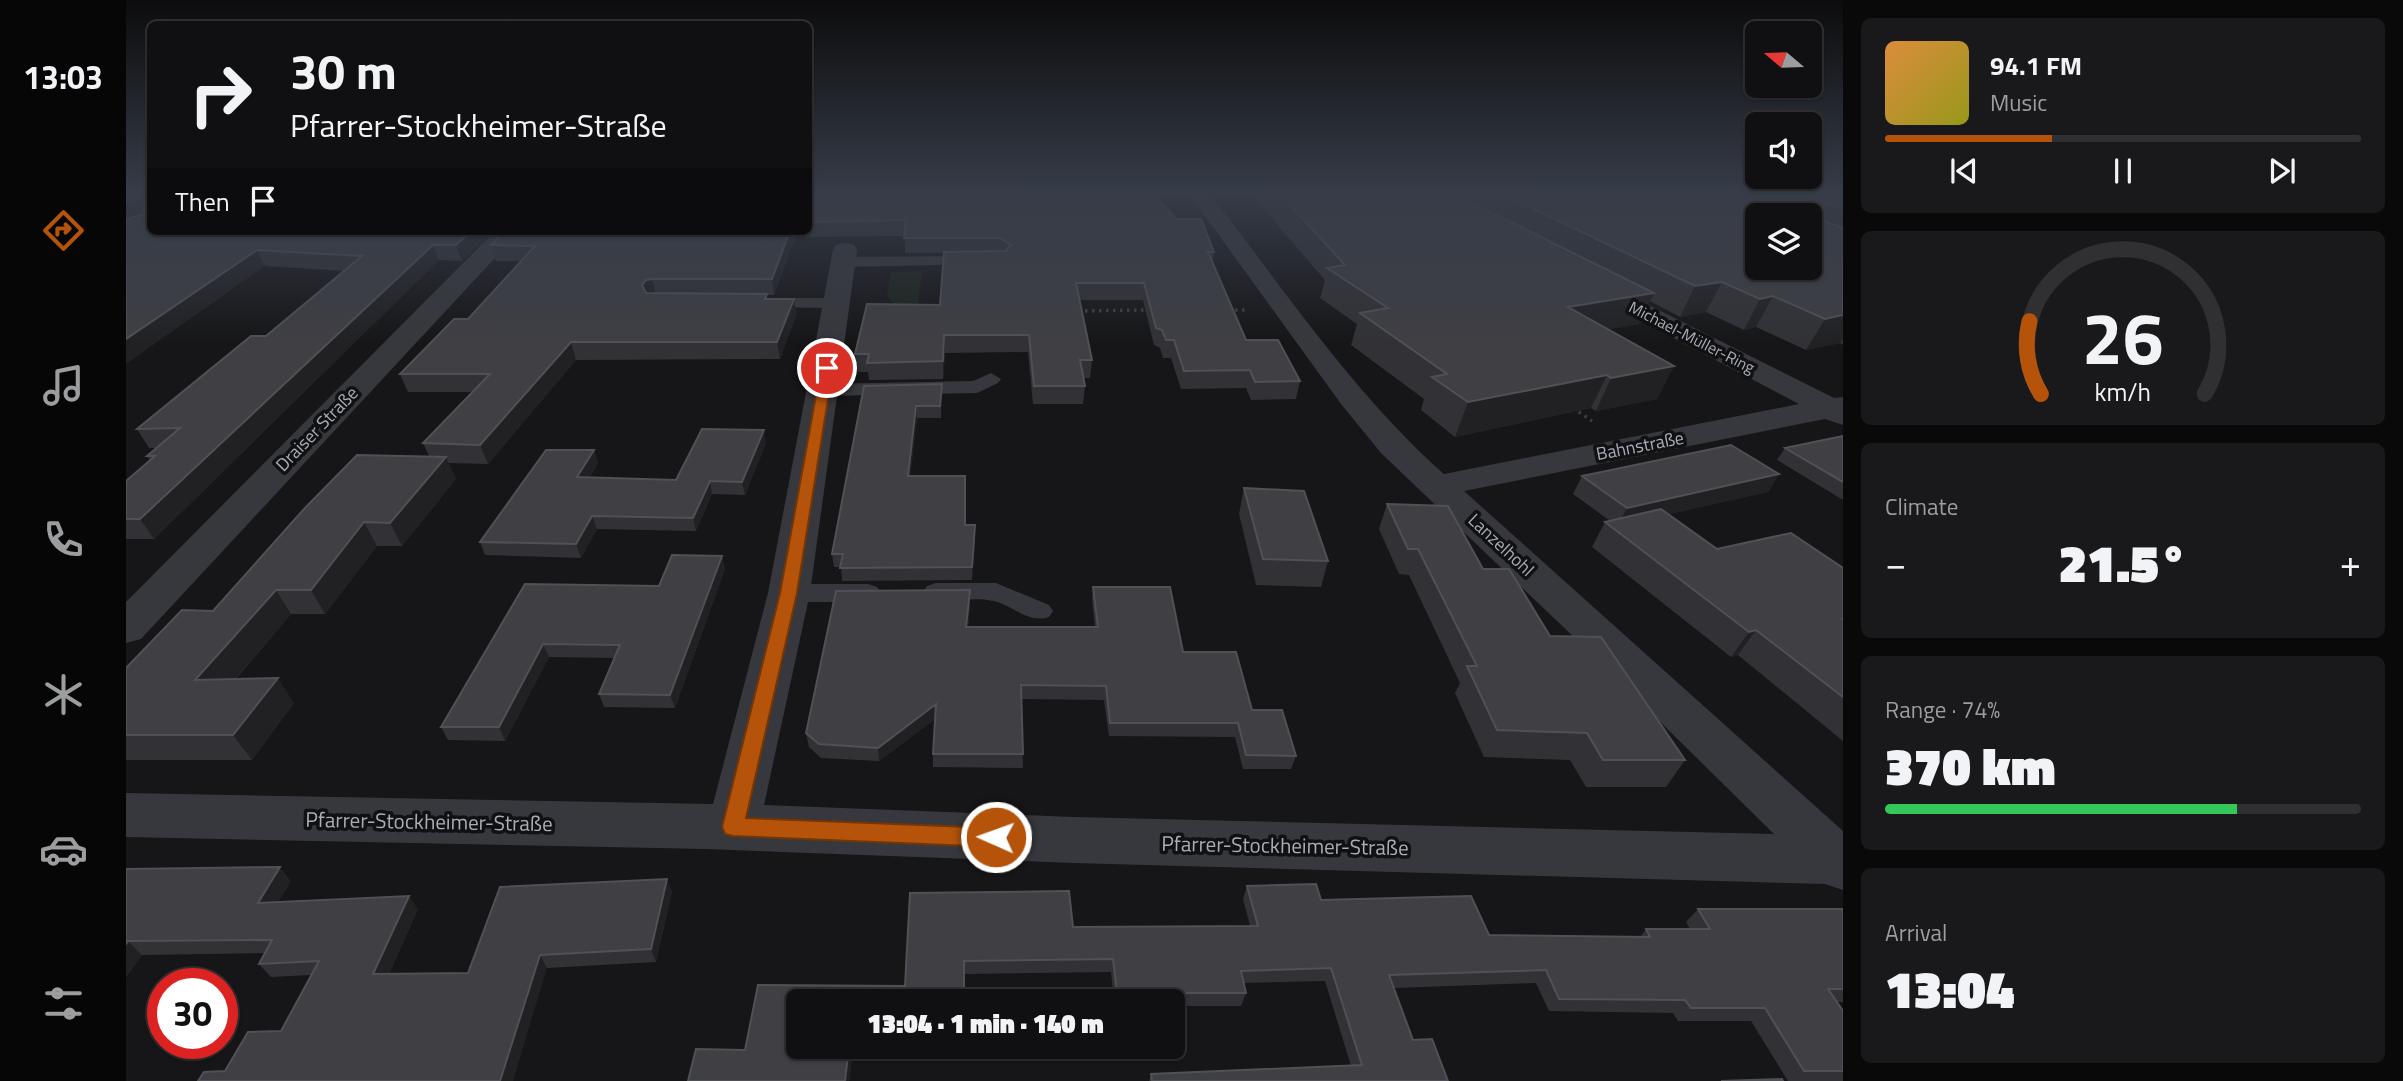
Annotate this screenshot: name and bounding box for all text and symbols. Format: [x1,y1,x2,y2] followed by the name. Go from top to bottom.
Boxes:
[1745,21,1822,98] north arrow
[1745,21,1822,280] map controls
[290,33,397,108] text: 30 m
[1990,46,2082,85] text: 94.1 FM
[175,49,266,140] icon: right
[23,53,103,101] text: 13:03
[1990,85,2047,120] text: Music
[290,101,667,149] text: Pfarrer-Stockheimer-Straße
[1745,112,1822,189] button: sound
[1945,152,1983,190] icon: previous
[2104,152,2142,190] icon: pause
[2263,152,2301,190] icon: next
[175,182,230,221] text: Then
[244,182,282,220] icon: arrive
[1745,203,1822,280] button: layers
[39,206,88,255] icon: directions
[2082,282,2164,392] text: 26
[1625,295,1759,379] street label: Michael-Müller-Ring
[797,338,857,398] pin
[808,349,846,387] icon: arrive
[39,361,88,410] icon: music
[2095,373,2151,411] text: km/h
[269,380,364,477] street label: Draiser Straße
[1594,424,1686,467] street label: Bahnstraße
[1885,489,1958,524] text: Climate
[1462,507,1540,582] street label: Lanzelhohl
[39,515,88,564] icon: phone
[2058,523,2188,602] text: 21.5°
[1885,534,1906,592] text: −
[2340,534,2361,592] text: +
[39,670,88,719] icon: climate
[1885,692,2000,727] text: Range · 74%
[1885,726,2056,805] text: 370 km
[959,800,1033,874] position arrow
[305,803,553,839] street label: Pfarrer-Stockheimer-Straße
[39,825,88,874] icon: car
[1161,827,1409,863] street label: Pfarrer-Stockheimer-Straße
[1885,915,1947,950] text: Arrival
[1885,949,2014,1028] text: 13:04
[147,968,238,1059] speed limit sign: 30
[39,979,88,1028] icon: filters
[867,1004,1104,1043] text: 13:04 · 1 min · 140 m

